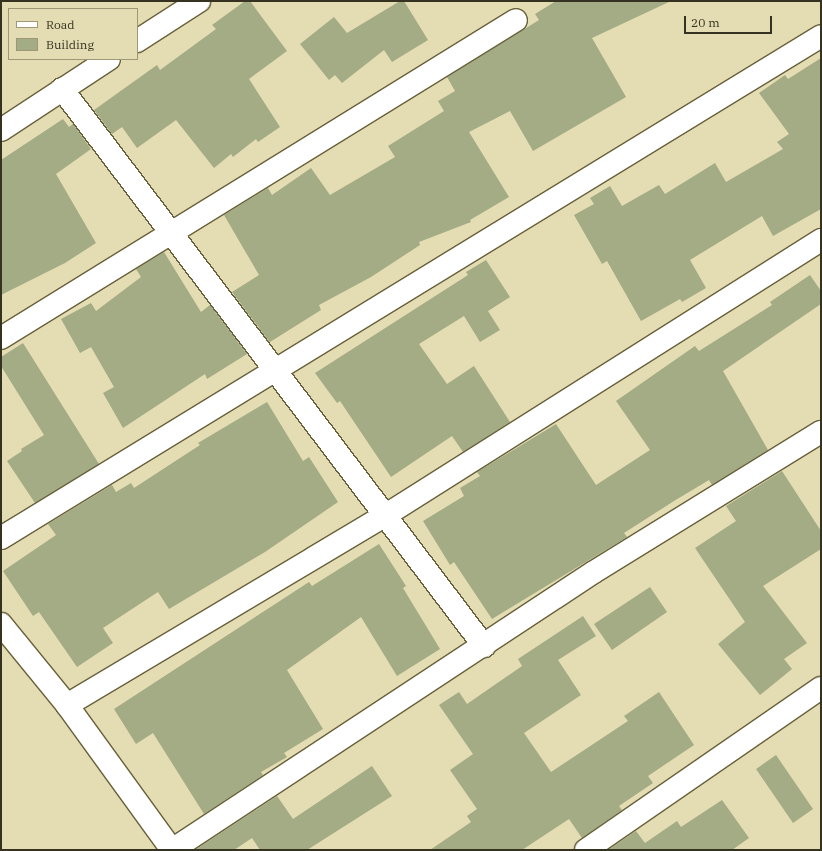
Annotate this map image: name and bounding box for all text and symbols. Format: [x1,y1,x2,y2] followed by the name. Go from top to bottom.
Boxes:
[8,8,138,60] legend
[686,8,774,34] scale bar
[691,15,720,30] text: 20 m
[46,17,75,32] text: Road
[46,37,94,52] text: Building

